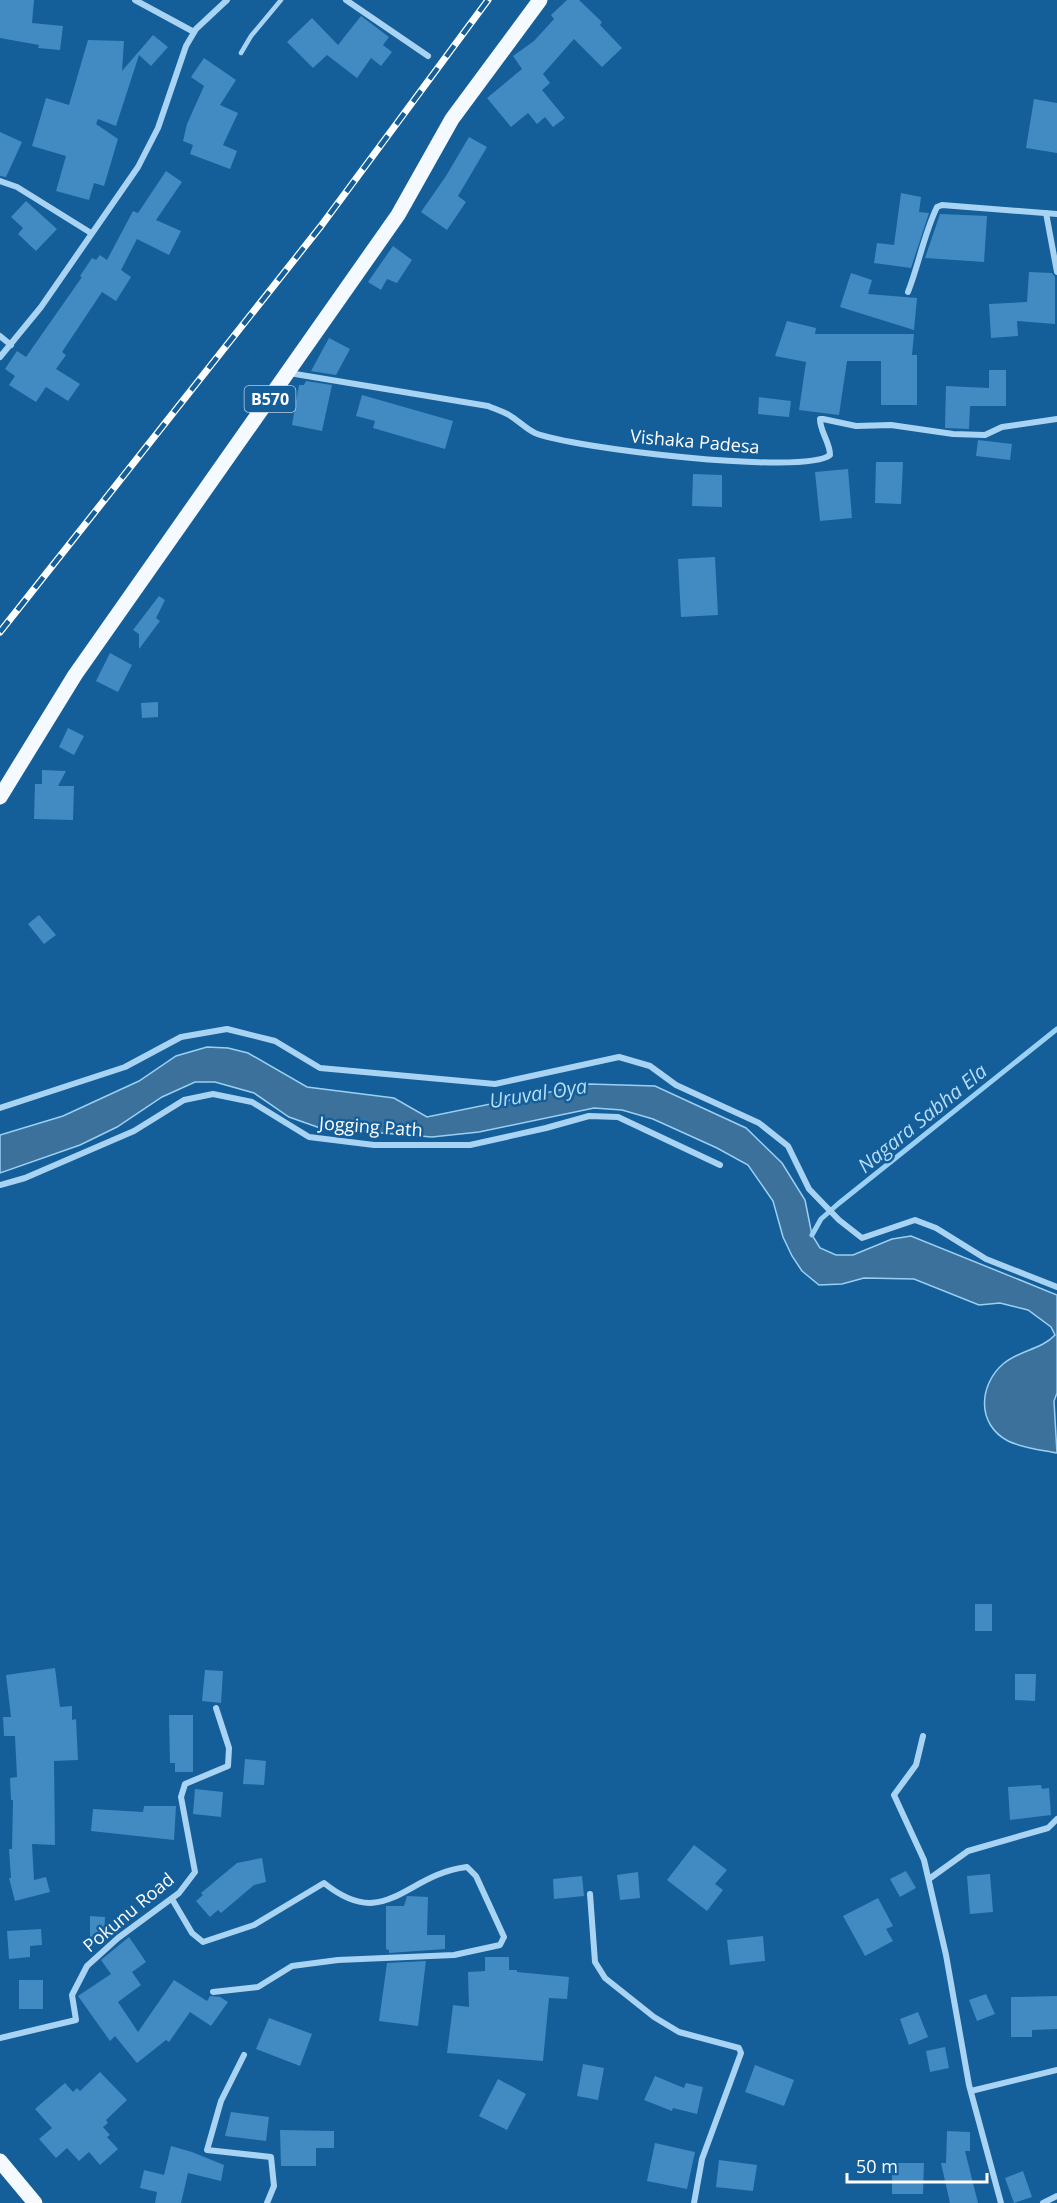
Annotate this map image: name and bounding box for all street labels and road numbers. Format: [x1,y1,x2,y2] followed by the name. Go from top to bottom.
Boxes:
[244,386,296,412] road number: B570
[629,423,761,459] street label: Vishaka Padesa
[317,1110,423,1142] street label: Jogging Path
[77,1867,179,1957] street label: Pokunu Road

